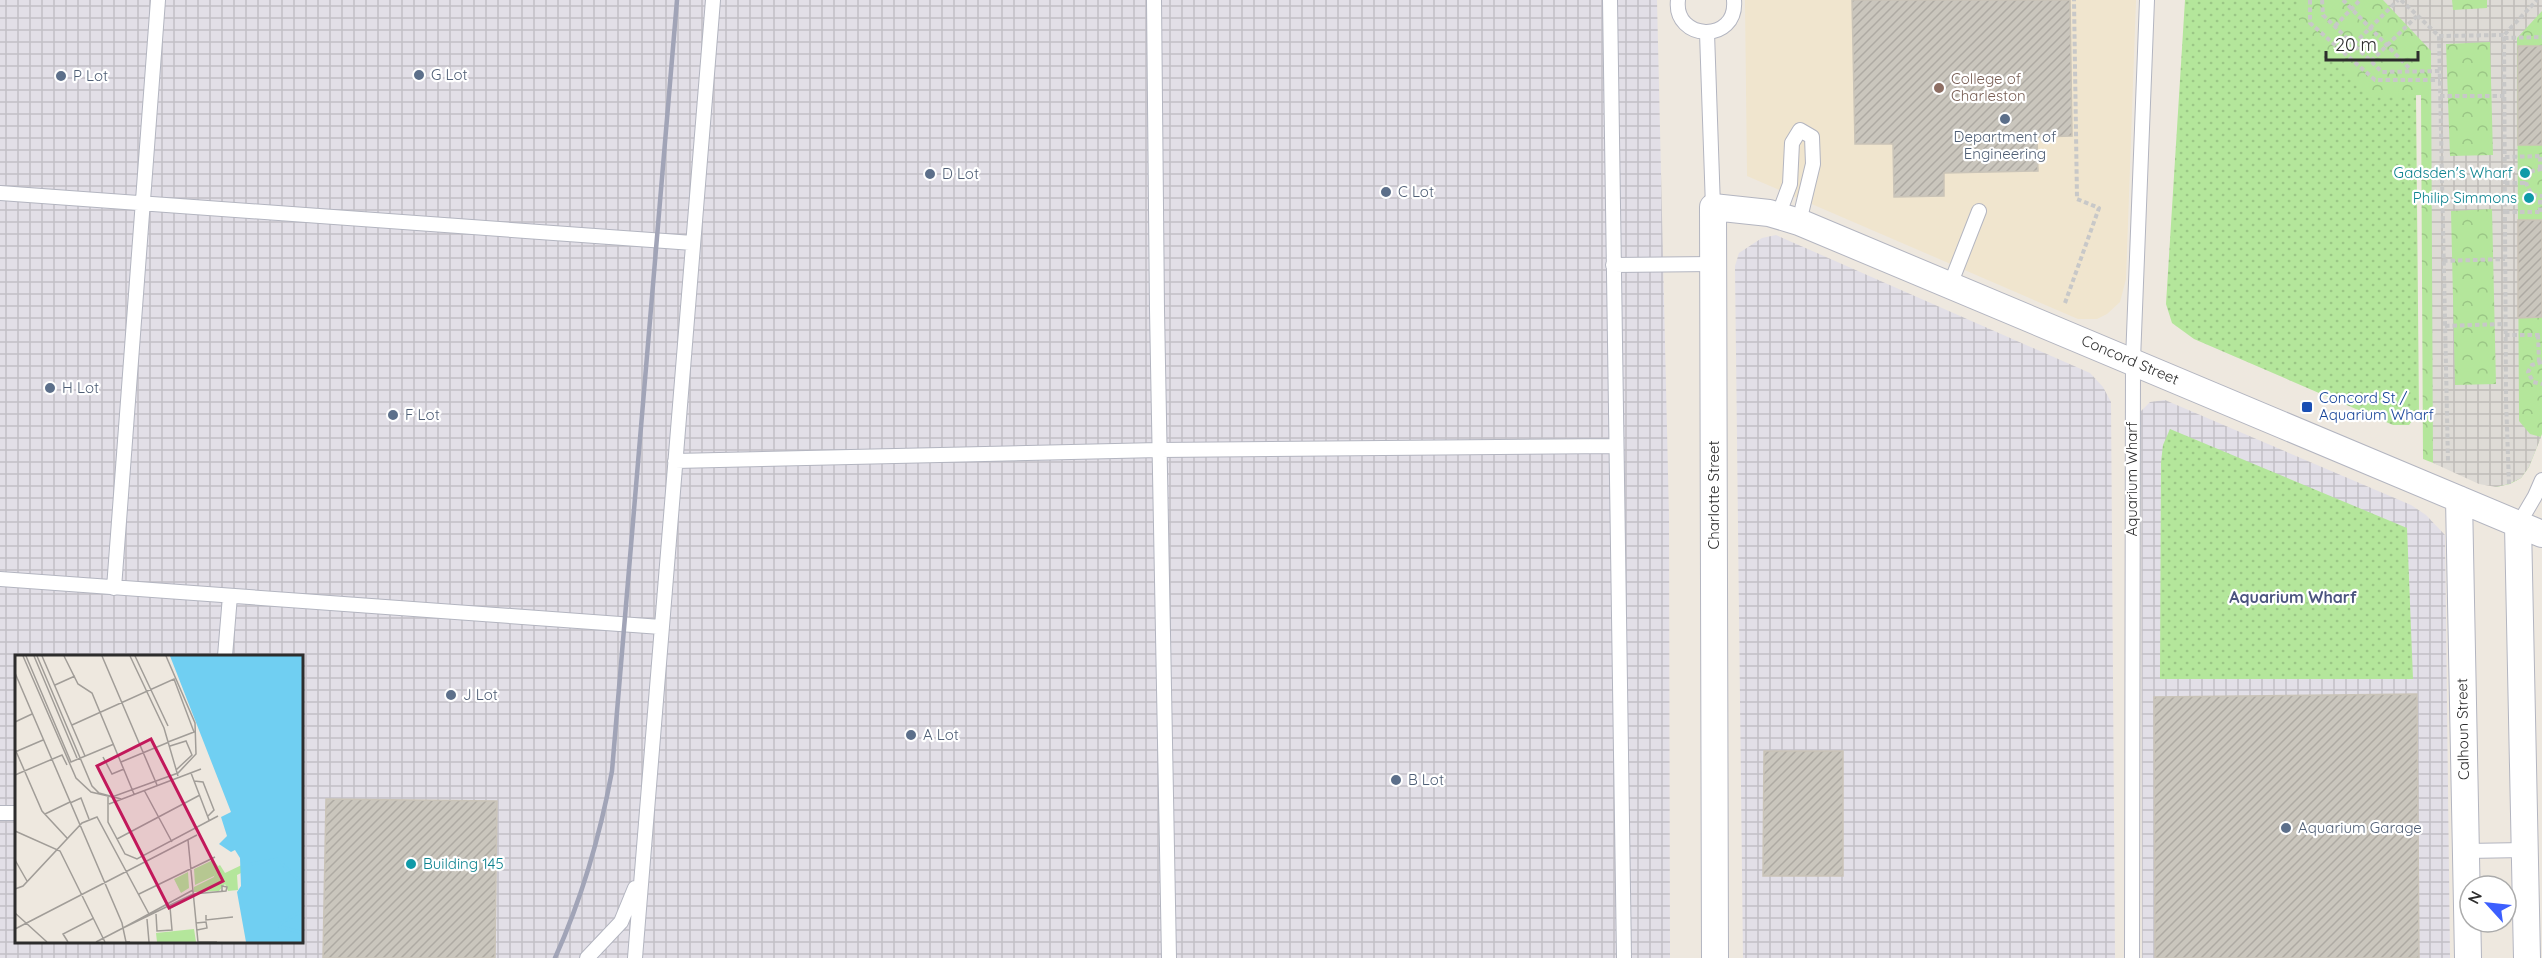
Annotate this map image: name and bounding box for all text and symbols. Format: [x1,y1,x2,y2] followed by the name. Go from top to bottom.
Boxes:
[2326,24,2418,62] scale bar
[2335,33,2377,56] text: 20 m
[431,65,468,84] place label: G Lot
[73,66,108,85] place label: P Lot
[412,68,426,82] marker: G Lot
[54,69,68,83] marker: P Lot
[1951,69,2026,105] place label: College of Charleston
[1932,81,1946,95] marker: College of Charleston
[1998,112,2012,126] marker: Department of Engineering
[1954,127,2057,163] place label: Department of Engineering
[2394,163,2514,182] place label: Gadsden's Wharf
[942,164,979,183] place label: D Lot
[2518,166,2532,180] marker: Gadsden's Wharf
[923,167,937,181] marker: D Lot
[1398,182,1434,201] place label: C Lot
[1379,185,1393,199] marker: C Lot
[2413,188,2517,207] place label: Philip Simmons
[2522,191,2536,205] marker: Philip Simmons
[2079,330,2182,389] street label: Concord Street
[62,378,99,397] place label: H Lot
[43,381,57,395] marker: H Lot
[2319,388,2435,424] place label: Concord St / Aquarium Wharf
[2300,400,2314,414] marker: Concord St / Aquarium Wharf
[405,405,440,424] place label: F Lot
[386,408,400,422] marker: F Lot
[2122,421,2141,537] street label: Aquarium Wharf
[1704,440,1723,550] street label: Charlotte Street
[2229,587,2357,607] district label: Aquarium Wharf
[15,655,303,943] inset map
[2452,678,2473,780] street label: Calhoun Street
[463,685,498,704] place label: J Lot
[444,688,458,702] marker: J Lot
[923,725,959,744] place label: A Lot
[904,728,918,742] marker: A Lot
[1408,770,1444,789] place label: B Lot
[1389,773,1403,787] marker: B Lot
[2298,818,2422,837] place label: Aquarium Garage
[2279,821,2293,835] marker: Aquarium Garage
[423,854,504,873] place label: Building 145
[404,857,418,871] marker: Building 145
[2458,874,2518,934] north arrow
[2463,887,2486,907] text: N

